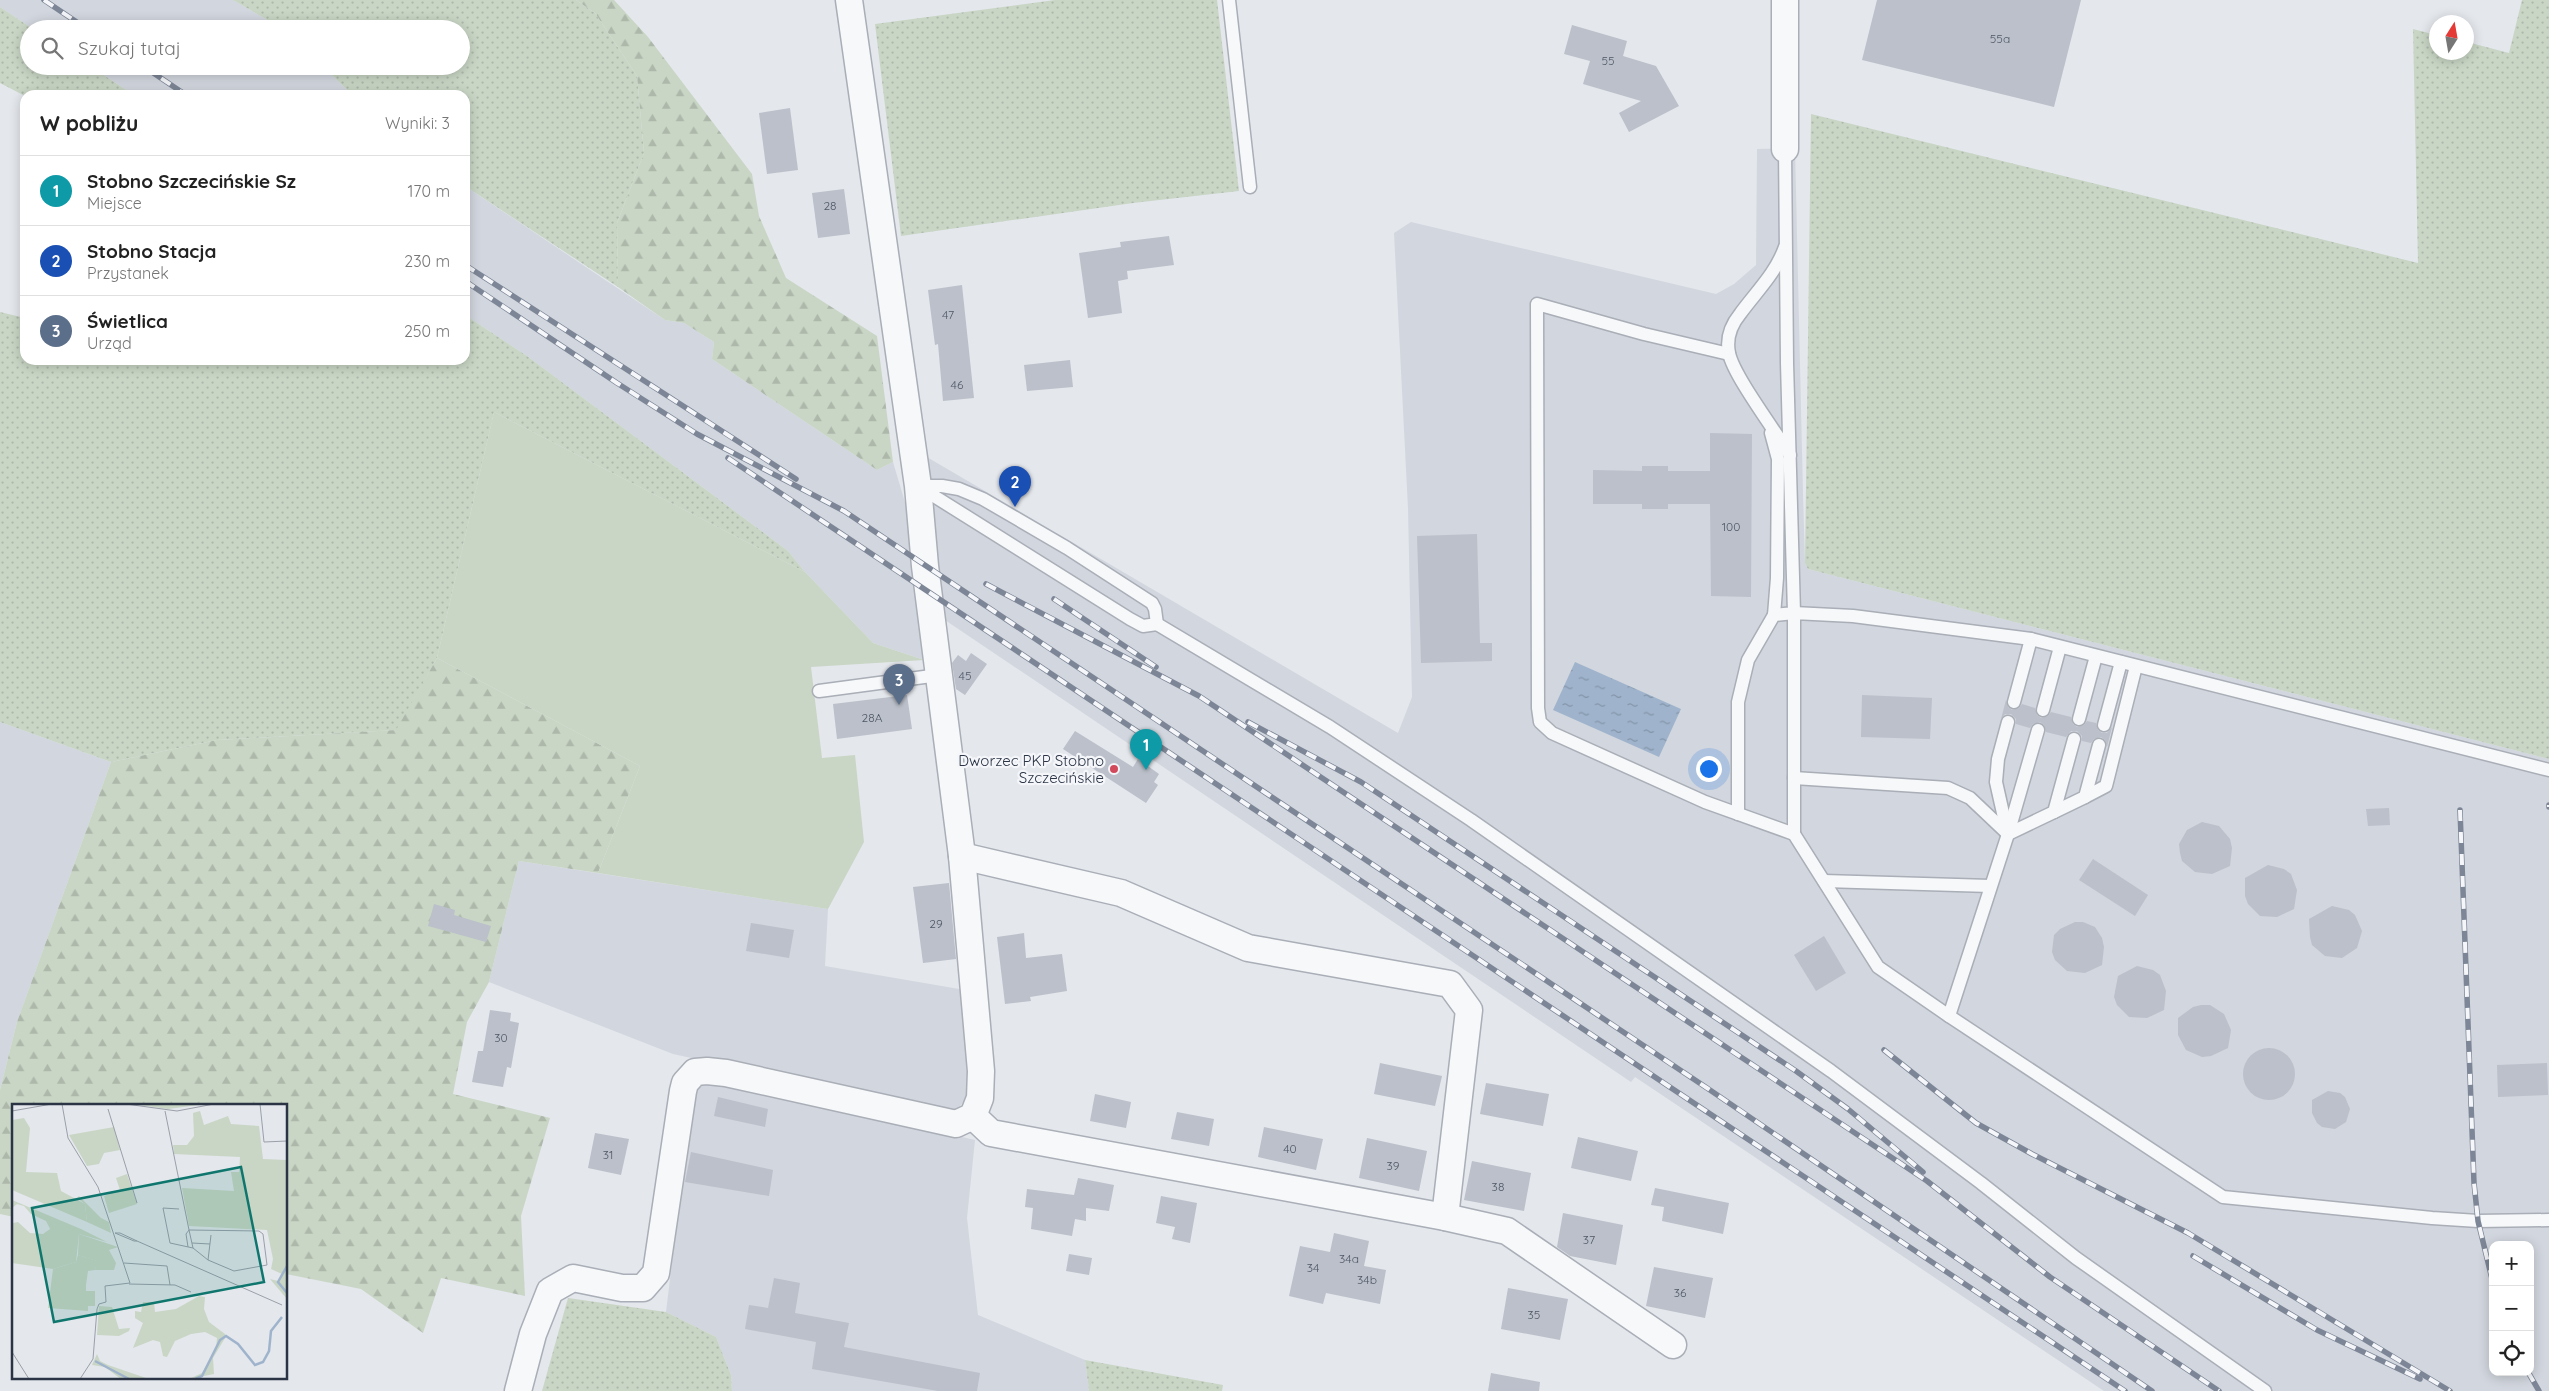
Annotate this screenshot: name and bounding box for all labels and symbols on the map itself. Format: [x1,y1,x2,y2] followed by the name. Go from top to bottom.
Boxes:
[2429,15,2474,60] north arrow
[1990,31,2010,46] house number: 55a
[1601,53,1615,68] house number: 55
[823,198,837,213] house number: 28
[942,307,954,322] house number: 47
[951,377,964,392] house number: 46
[999,466,1031,507] pin: 2
[1722,519,1740,534] house number: 100
[883,664,915,705] pin: 3
[959,668,971,683] house number: 45
[862,710,883,725] house number: 28A
[1130,729,1162,770] pin: 1
[958,751,1104,787] place label: Dworzec PKP Stobno Szczecińskie
[1696,756,1722,782] your location
[1108,763,1120,775] marker: Dworzec PKP Stobno Szczecińskie
[929,916,943,931] house number: 29
[494,1030,508,1045] house number: 30
[12,1104,288,1378] inset map
[1283,1141,1297,1156] house number: 40
[603,1147,613,1162] house number: 31
[1387,1158,1400,1173] house number: 39
[1492,1179,1504,1194] house number: 38
[1583,1232,1595,1247] house number: 37
[1339,1251,1359,1266] house number: 34a
[1307,1260,1319,1275] house number: 34
[1357,1272,1377,1287] house number: 34b
[1674,1285,1687,1300] house number: 36
[1528,1307,1540,1322] house number: 35

